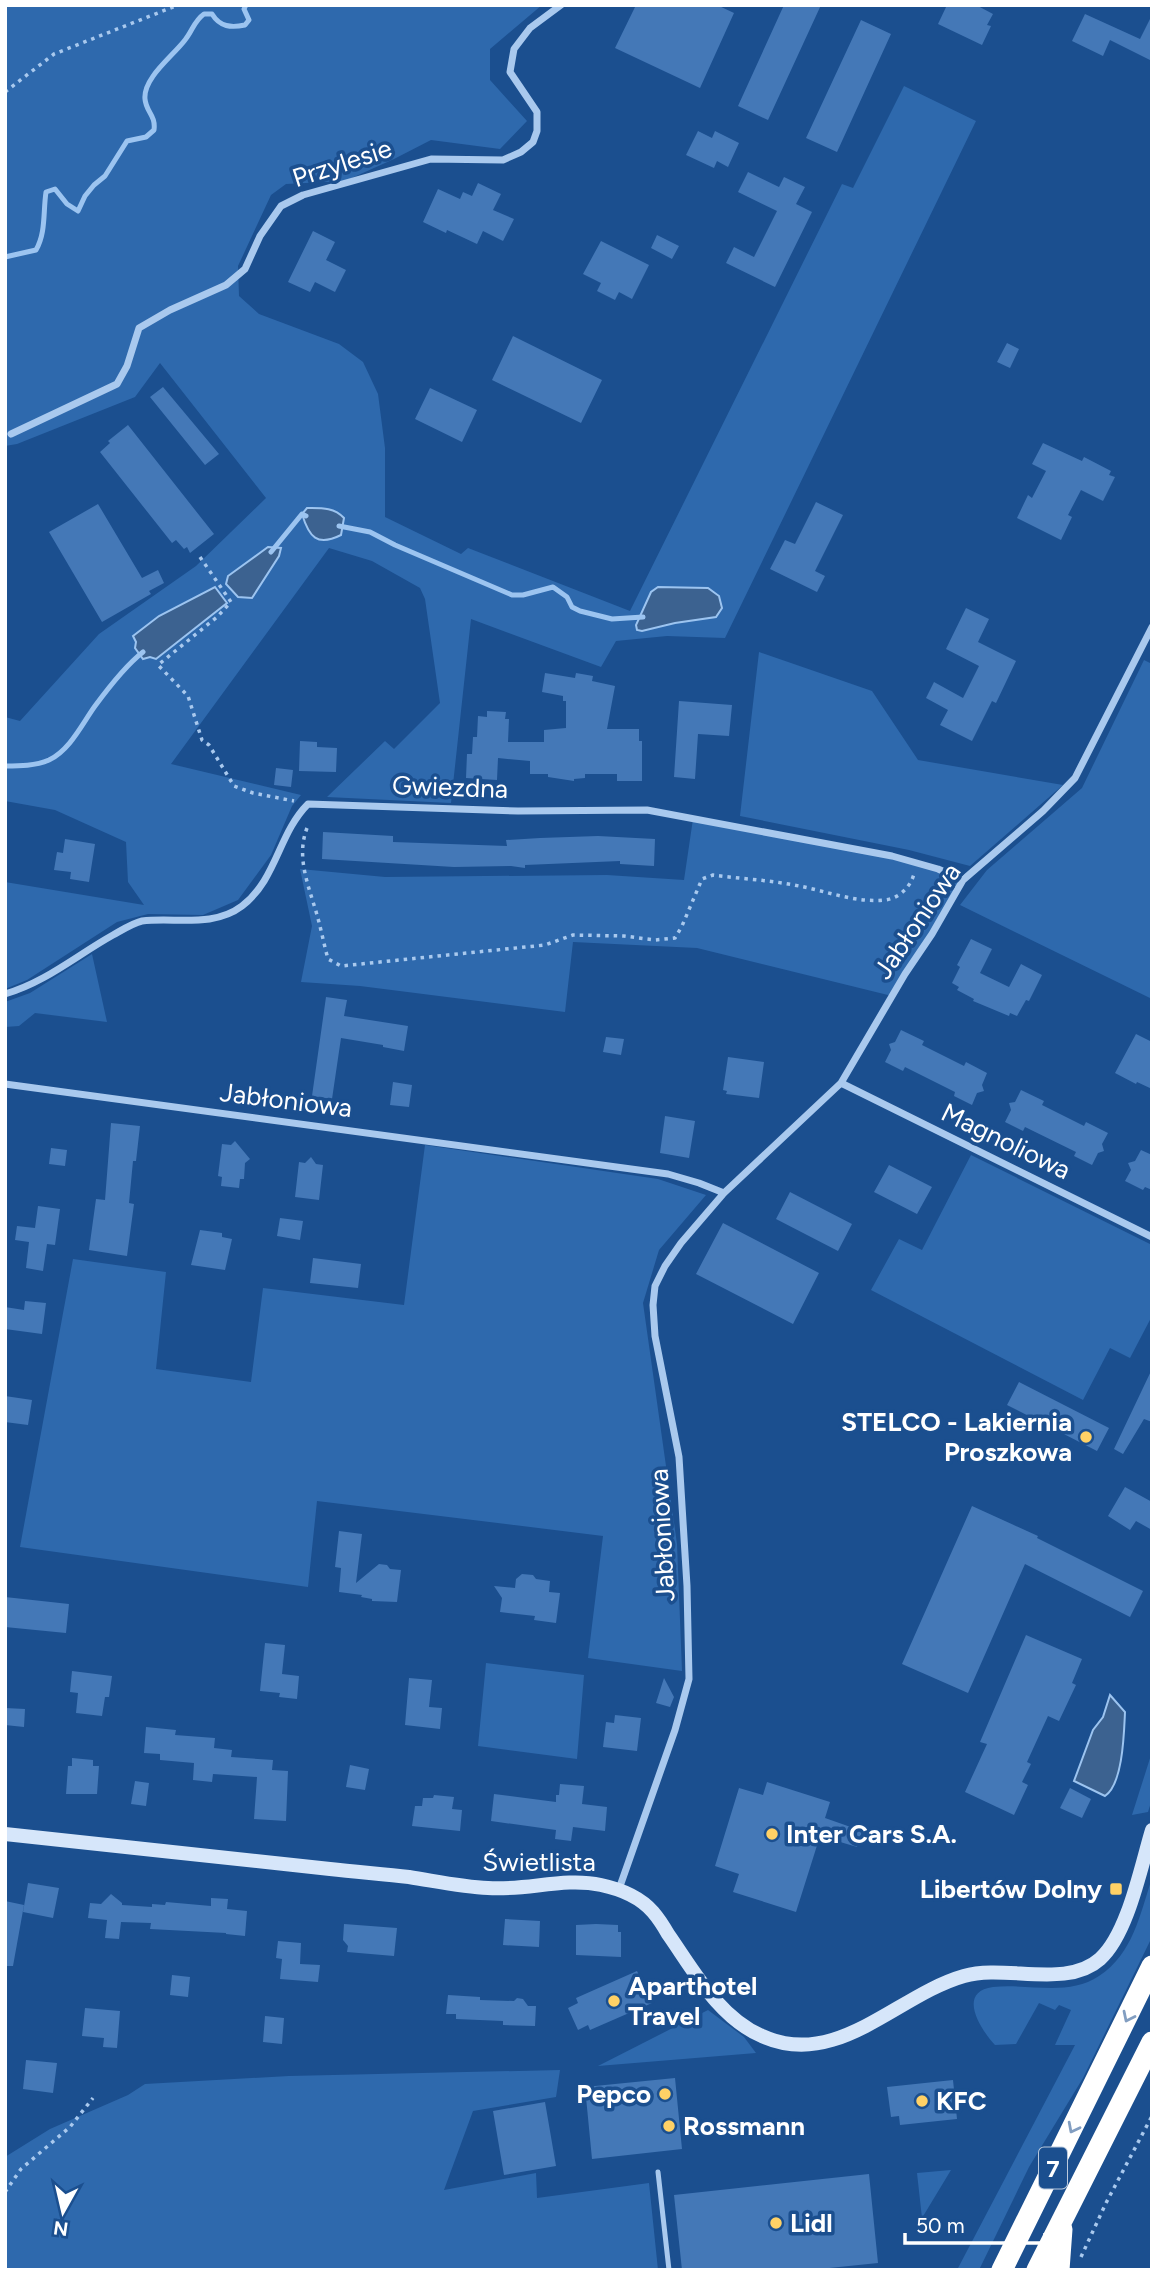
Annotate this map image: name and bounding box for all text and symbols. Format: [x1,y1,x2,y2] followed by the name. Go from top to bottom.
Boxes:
[288,132,396,194] street label: Przylesie
[391,769,509,805] street label: Gwiezdna
[867,857,967,985] street label: Jabłoniowa
[218,1076,354,1124] street label: Jabłoniowa
[936,1096,1076,1186] street label: Magnoliowa
[841,1406,1072,1468] place label: STELCO - Lakiernia Proszkowa
[1078,1429,1094,1445] marker: STELCO - Lakiernia Proszkowa
[643,1468,681,1602] street label: Jabłoniowa
[786,1818,957,1850] place label: Inter Cars S.A.
[764,1826,780,1842] marker: Inter Cars S.A.
[482,1846,596,1878] street label: Świetlista
[920,1873,1102,1905] place label: Libertów Dolny
[1108,1881,1124,1897] marker: Libertów Dolny
[628,1970,757,2032] place label: Aparthotel Travel
[606,1993,622,2009] marker: Aparthotel Travel
[1122,2009,1136,2022] one-way arrow
[576,2078,651,2110] place label: Pepco
[936,2085,987,2117] place label: KFC
[657,2086,673,2102] marker: Pepco
[914,2093,930,2109] marker: KFC
[683,2110,805,2142] place label: Rossmann
[661,2118,677,2134] marker: Rossmann
[1068,2121,1082,2133] one-way arrow
[1039,2148,1067,2188] road number: 7
[28,2177,98,2247] north arrow
[905,2202,1045,2246] scale bar
[790,2207,833,2239] place label: Lidl
[916,2213,965,2238] text: 50 m
[768,2215,784,2231] marker: Lidl
[52,2216,70,2241] text: N

